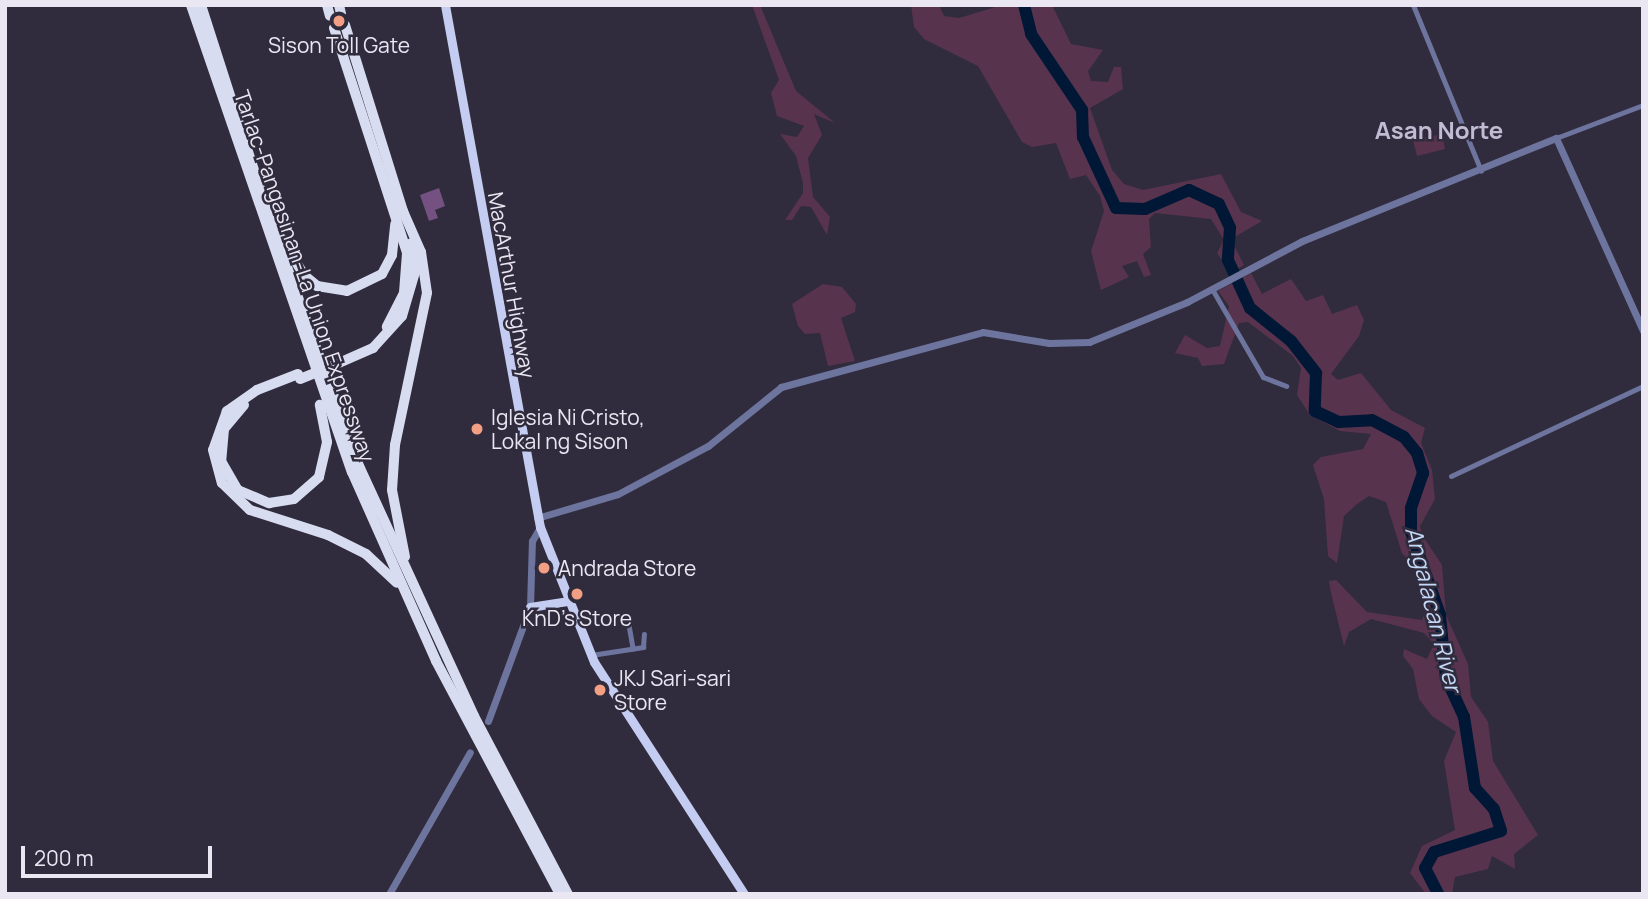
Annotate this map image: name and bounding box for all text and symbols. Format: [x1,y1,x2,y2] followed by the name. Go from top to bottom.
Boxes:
[331,13,347,29] marker: Sison Toll Gate
[268,32,410,58] place label: Sison Toll Gate
[229,87,381,465] street label: Tarlac-Pangasinan-La Union Expressway
[1375,116,1503,144] district label: Asan Norte
[483,190,541,380] street label: MacArthur Highway
[491,404,645,454] place label: Iglesia Ni Cristo, Lokal ng Sison
[469,421,485,437] marker: Iglesia Ni Cristo, Lokal ng Sison
[1400,524,1468,694] water label: Angalacan River
[558,555,696,581] place label: Andrada Store
[536,560,552,576] marker: Andrada Store
[569,586,585,602] marker: KnD's Store
[522,605,632,631] place label: KnD's Store
[614,665,731,715] place label: JKJ Sari-sari Store
[592,682,608,698] marker: JKJ Sari-sari Store
[24,832,215,876] scale bar
[34,844,94,872] text: 200 m

